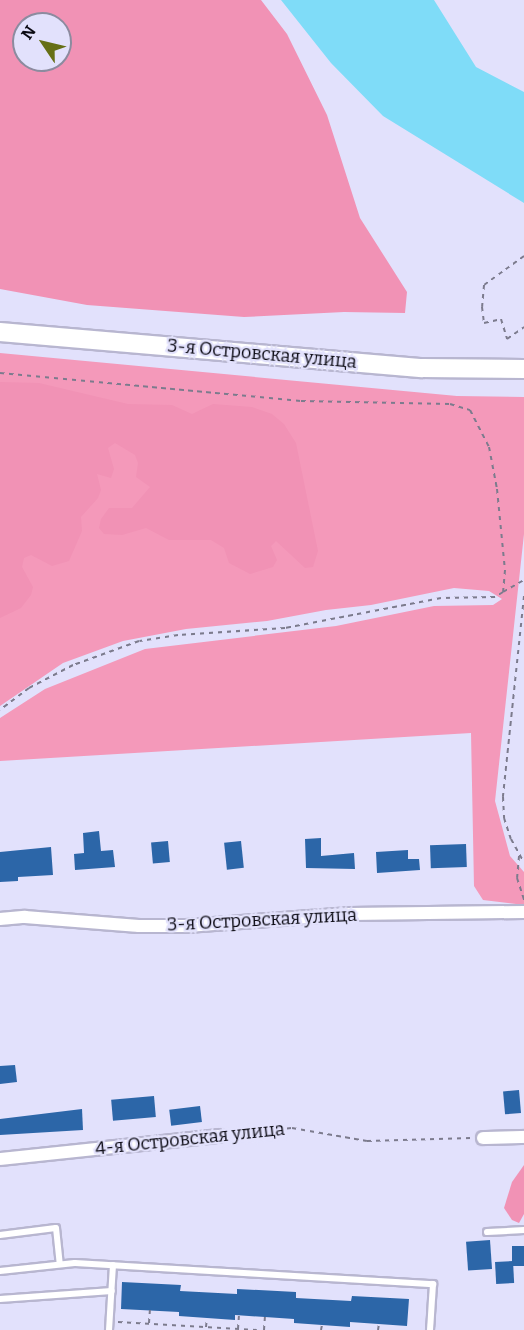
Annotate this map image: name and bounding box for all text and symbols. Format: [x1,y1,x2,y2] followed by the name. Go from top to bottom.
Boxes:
[12,12,72,72] north arrow
[17,22,40,43] text: N
[166,335,358,373] street label: 3-я Островская улица
[167,904,357,936] street label: 3-я Островская улица
[94,1118,286,1160] street label: 4-я Островская улица

